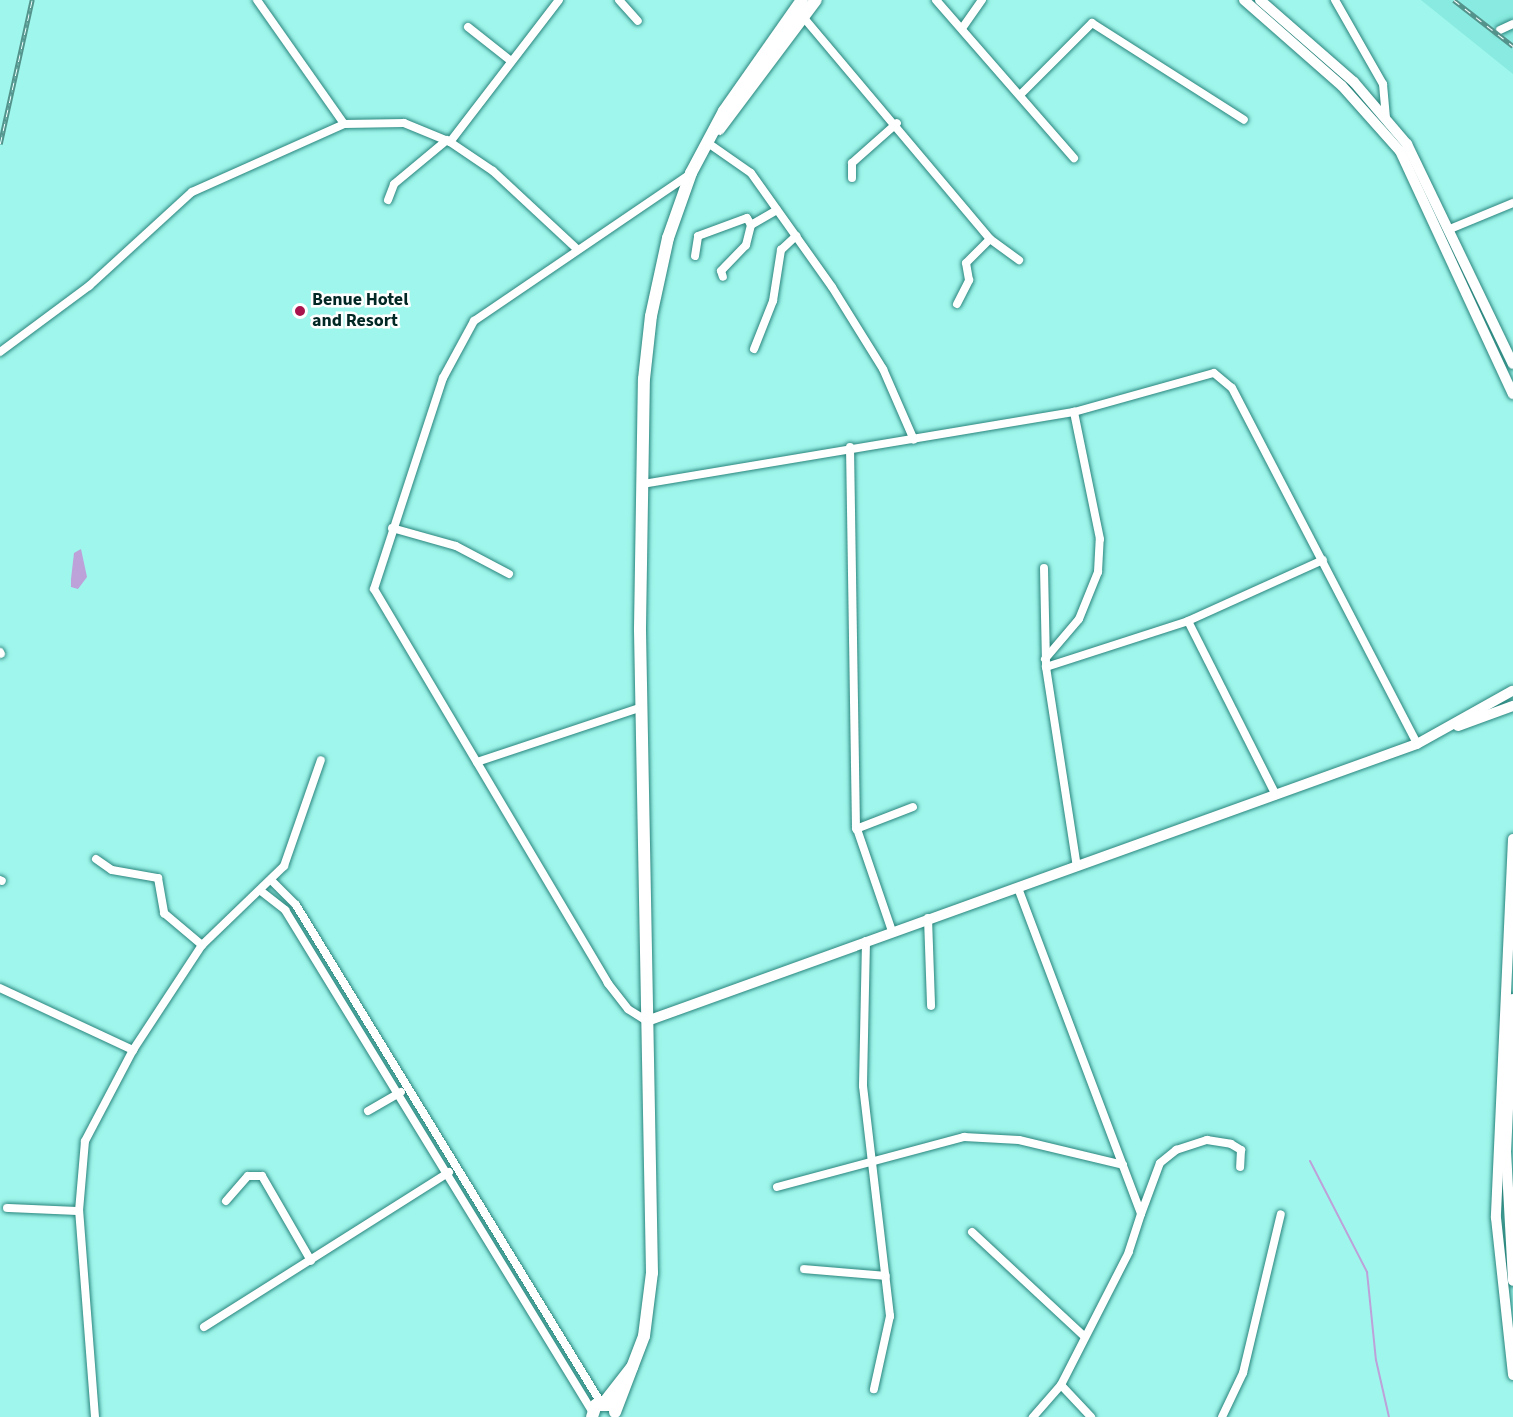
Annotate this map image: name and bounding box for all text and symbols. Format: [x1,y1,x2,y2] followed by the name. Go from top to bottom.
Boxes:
[312,290,408,332] place label: Benue Hotel and Resort
[293,304,307,318] marker: Benue Hotel and Resort

